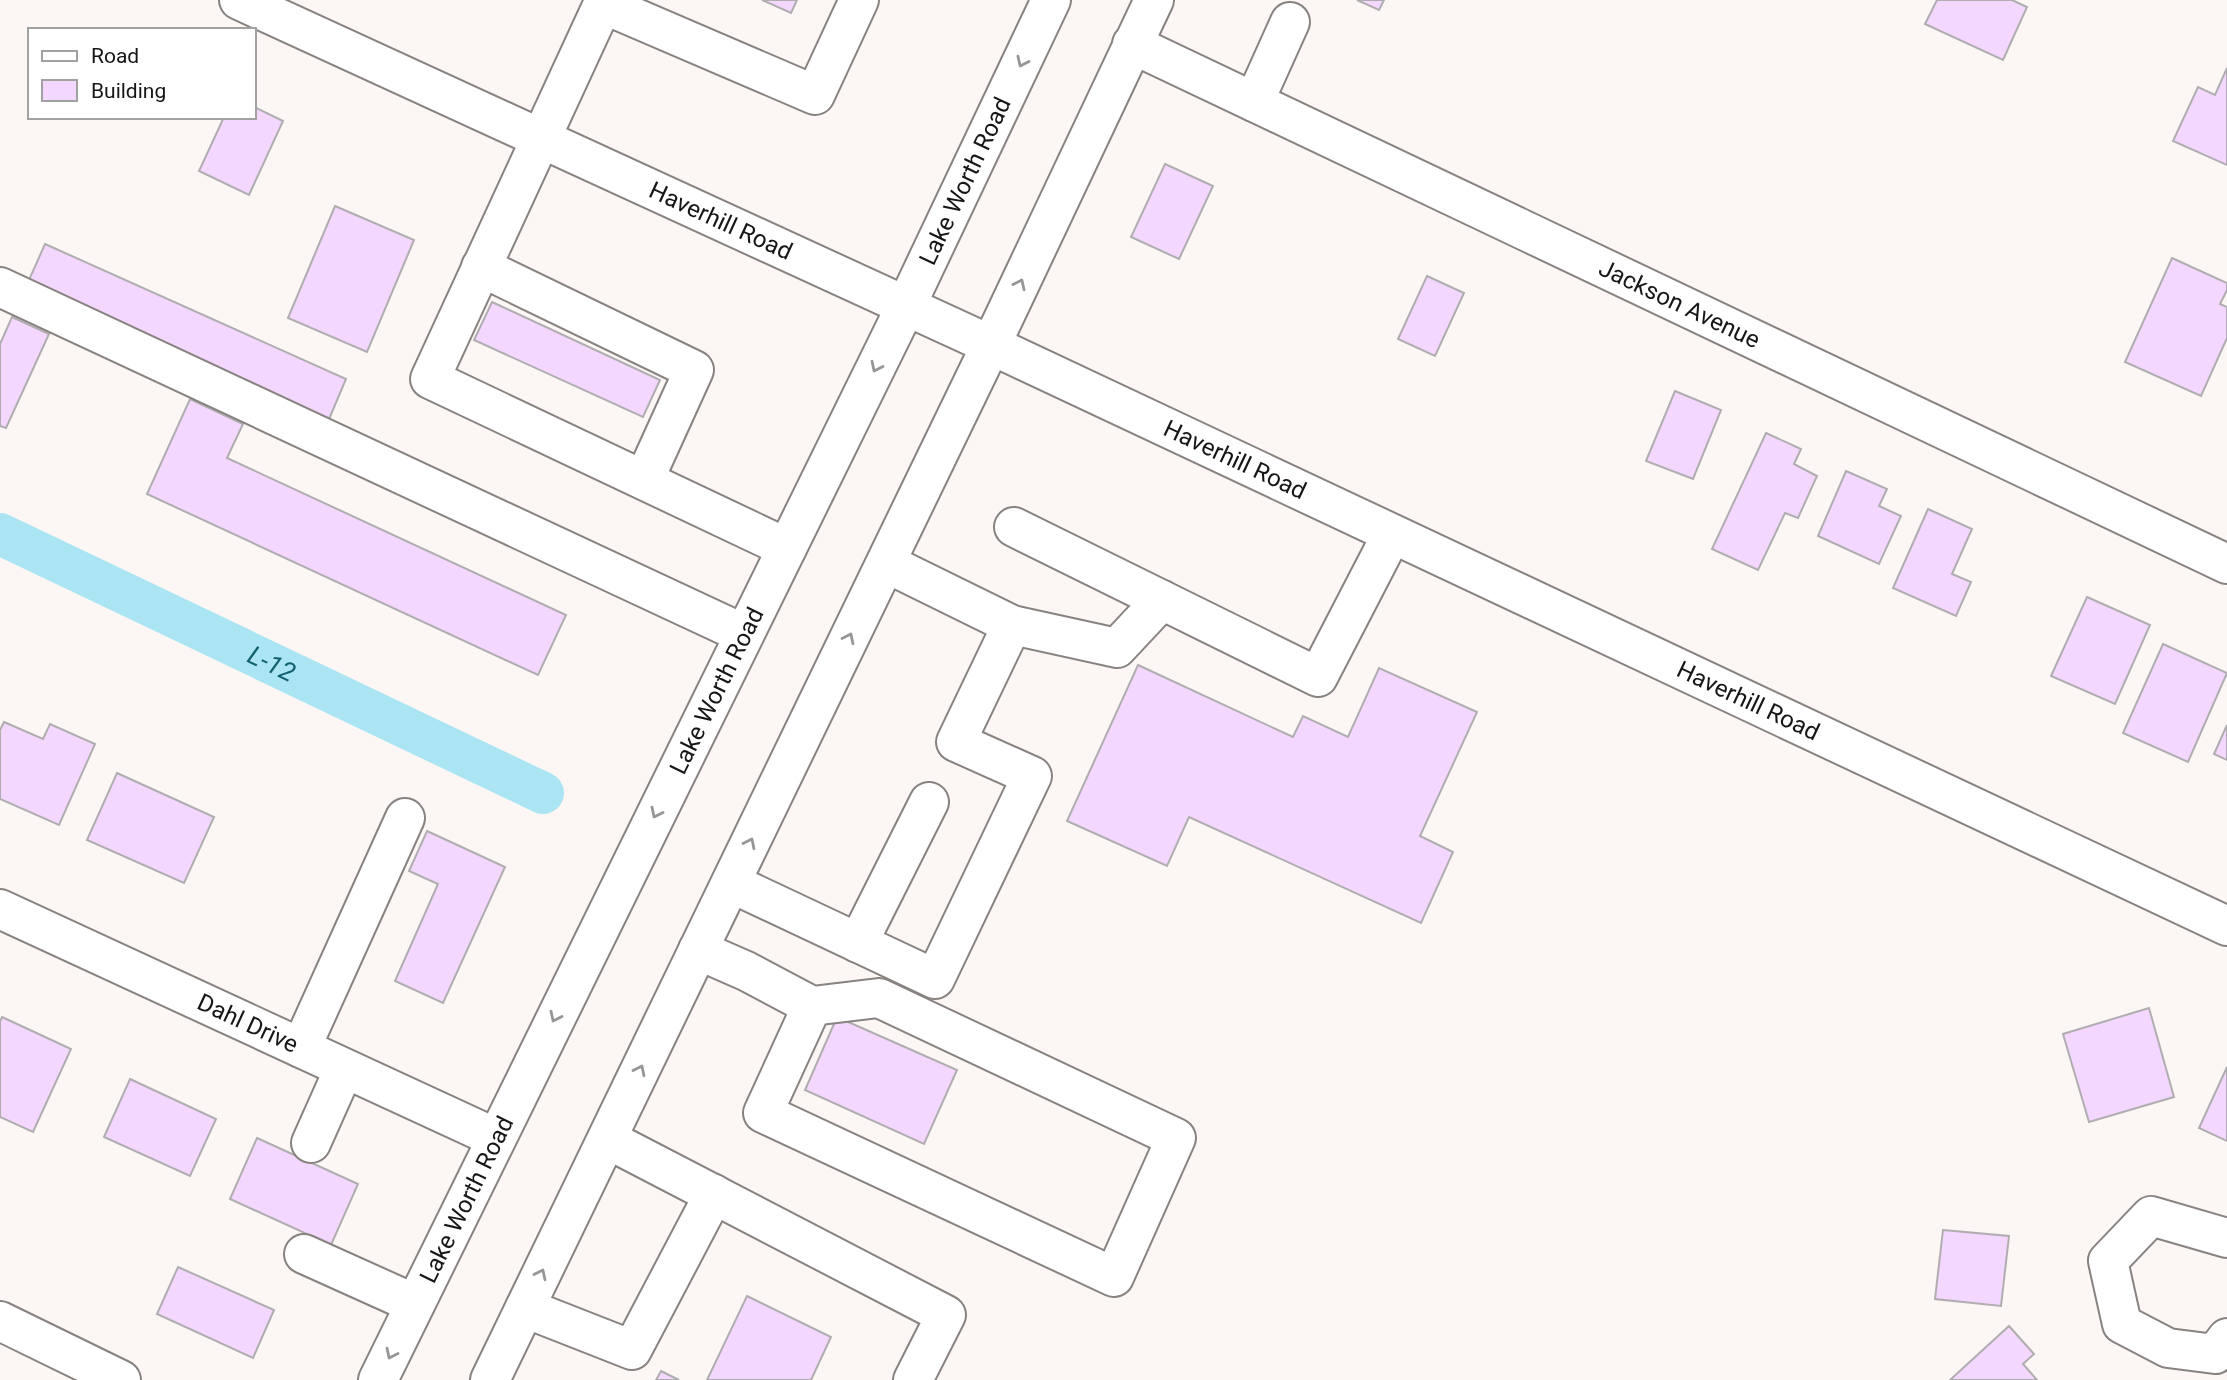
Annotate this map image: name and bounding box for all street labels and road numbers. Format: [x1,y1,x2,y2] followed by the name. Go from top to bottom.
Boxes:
[914,93,1017,269] street label: Lake Worth Road
[645,176,797,266] street label: Haverhill Road
[1594,254,1764,354] street label: Jackson Avenue
[1159,414,1311,505] street label: Haverhill Road
[664,603,770,779] street label: Lake Worth Road
[1672,655,1824,746] street label: Haverhill Road
[193,988,303,1059] street label: Dahl Drive
[414,1112,519,1288] street label: Lake Worth Road

